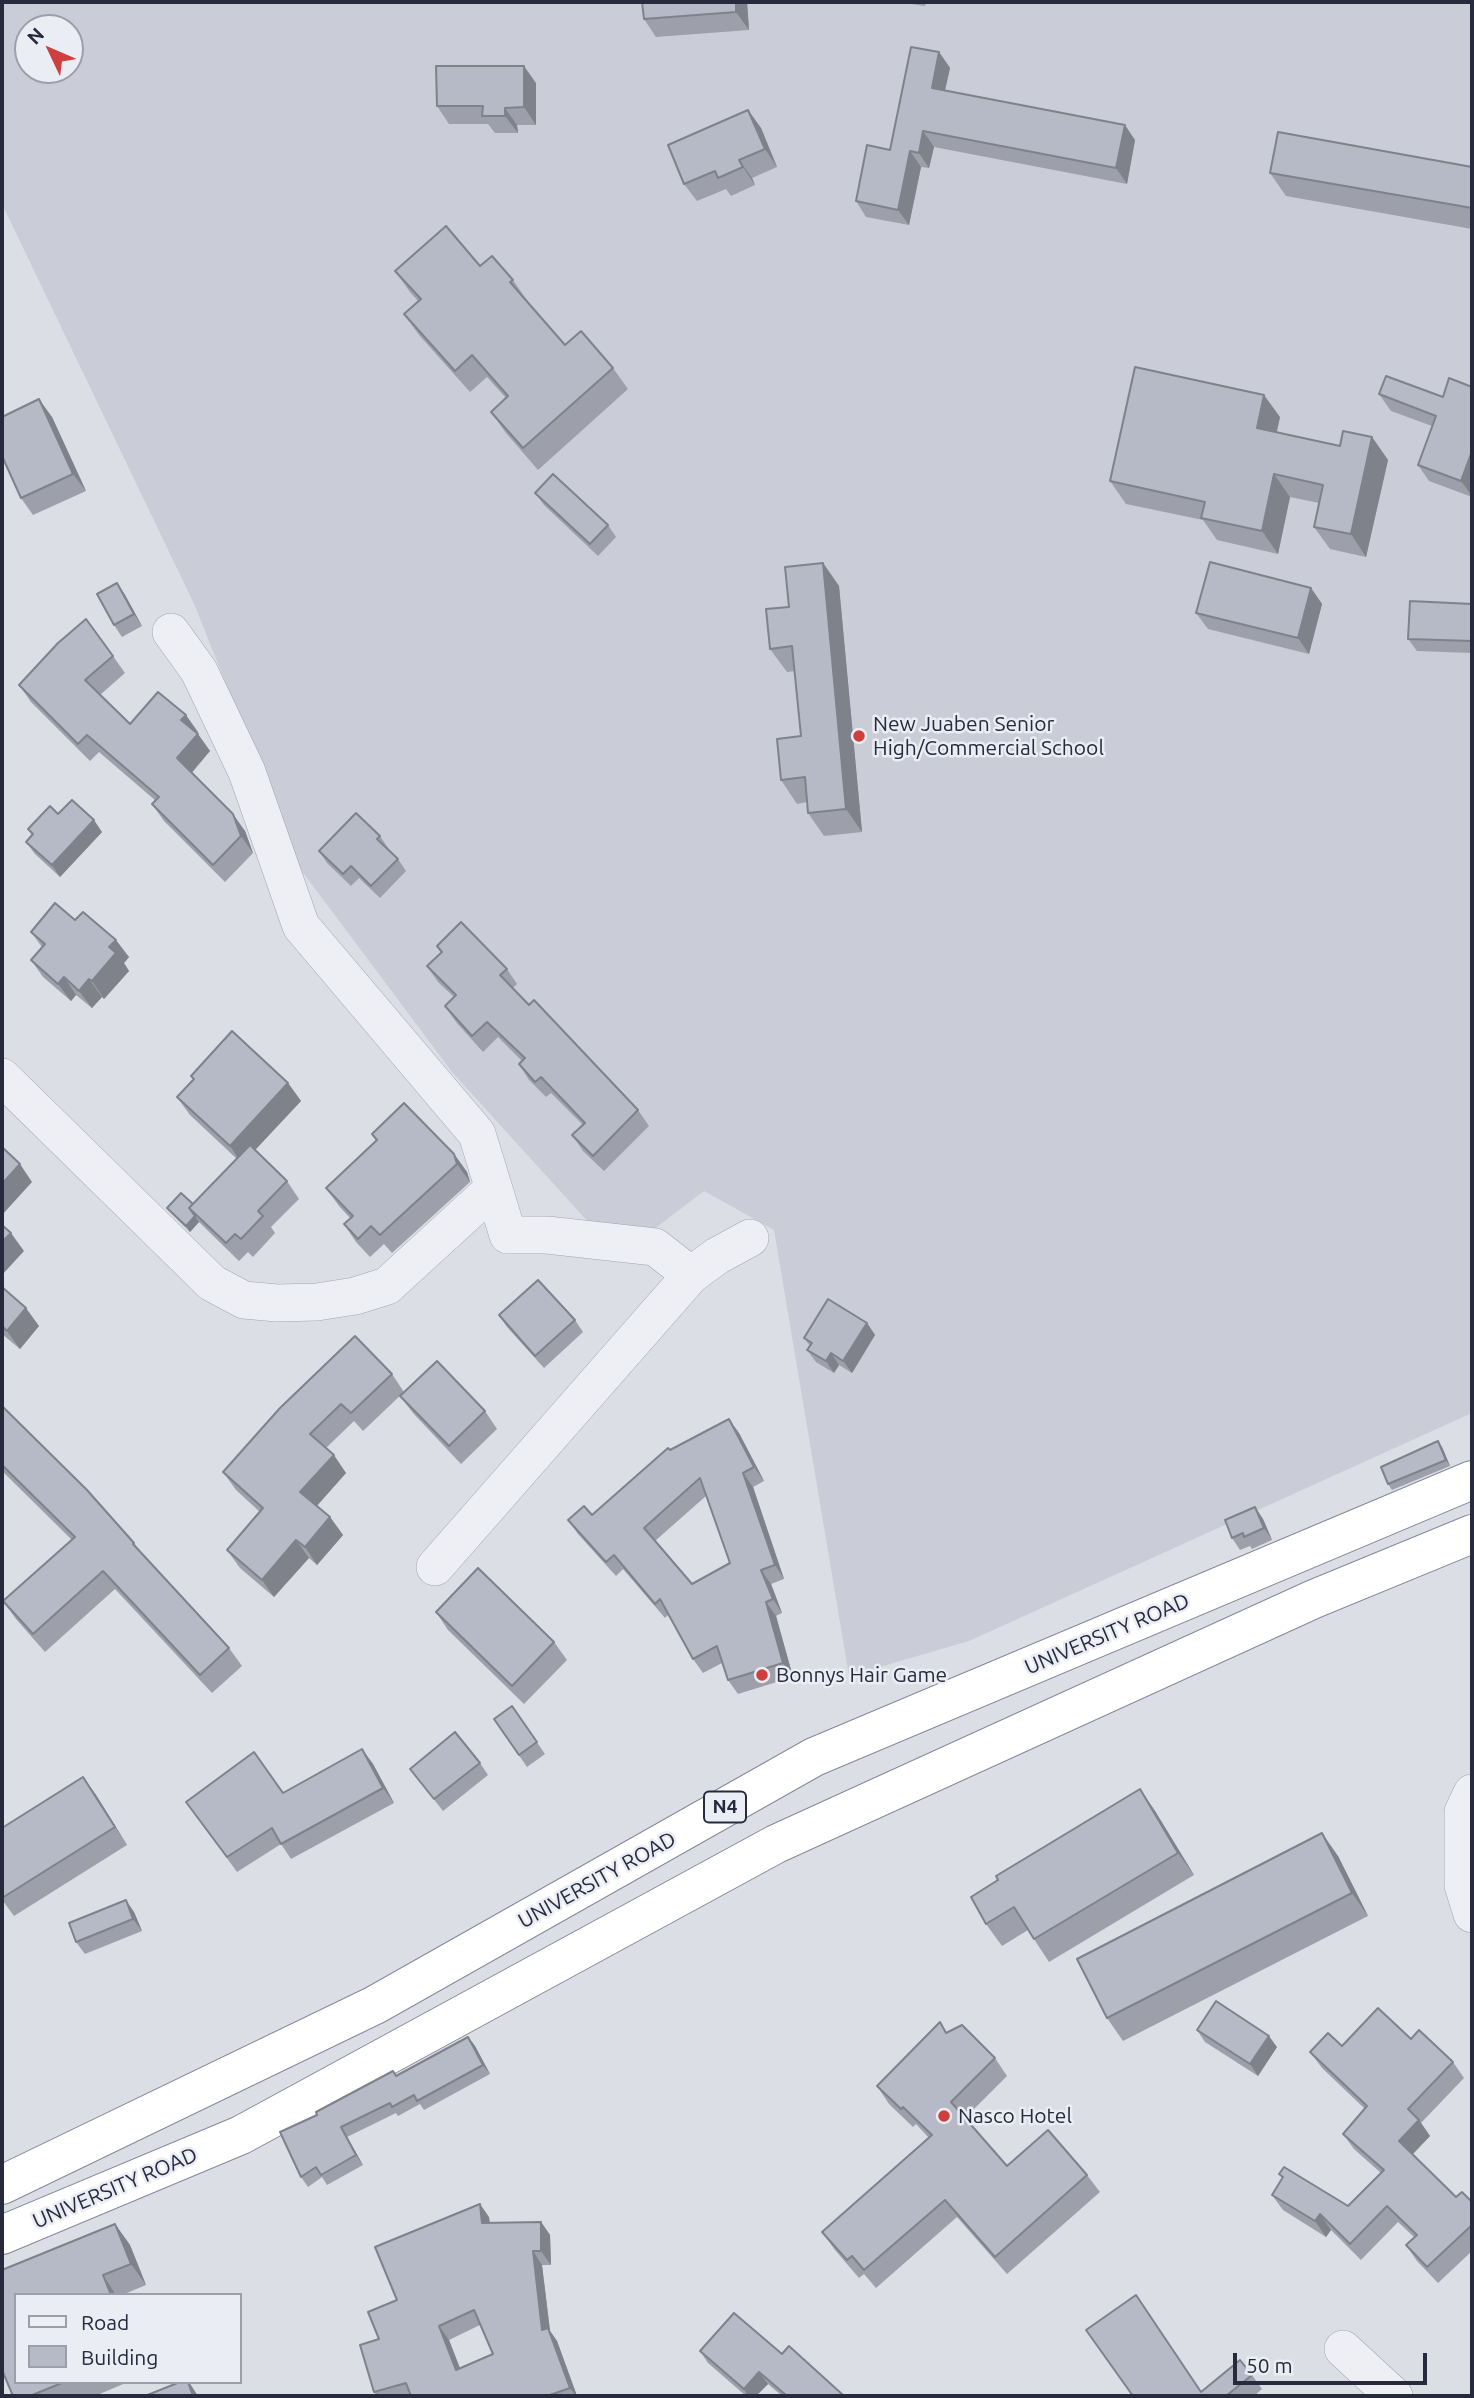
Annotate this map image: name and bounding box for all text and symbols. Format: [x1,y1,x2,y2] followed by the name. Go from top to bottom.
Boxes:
[14,14,84,84] north arrow
[22,23,48,49] text: N
[873,711,1104,761] place label: New Juaben Senior High/Commercial School
[851,728,867,744] marker: New Juaben Senior High/Commercial School
[1021,1588,1193,1680] street label: UNIVERSITY ROAD
[776,1662,947,1688] place label: Bonnys Hair Game
[754,1667,770,1683] marker: Bonnys Hair Game
[704,1792,746,1823] road number: N4
[514,1826,680,1934] street label: UNIVERSITY ROAD
[958,2103,1072,2129] place label: Nasco Hotel
[936,2108,952,2124] marker: Nasco Hotel
[29,2142,201,2234] street label: UNIVERSITY ROAD
[14,2293,242,2384] legend
[81,2310,129,2334] text: Road
[1236,2338,1430,2382] scale bar
[81,2345,158,2369] text: Building
[1246,2353,1293,2377] text: 50 m

